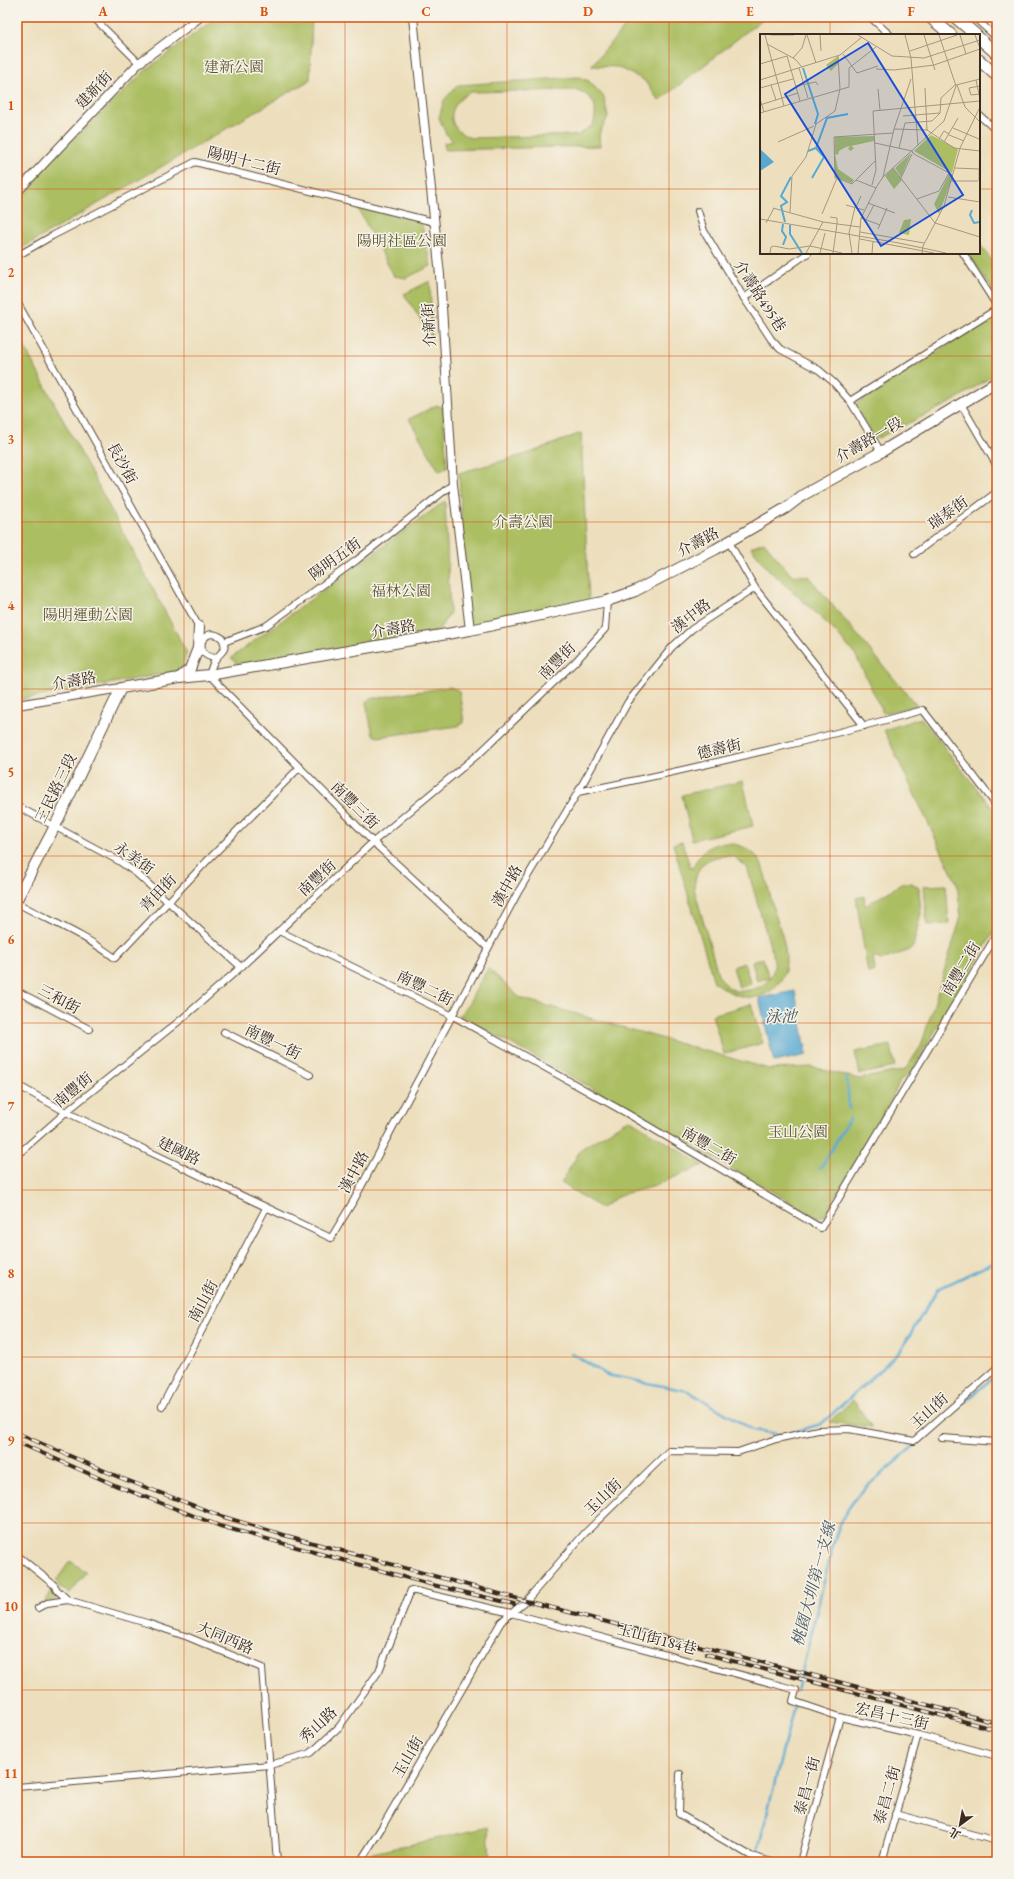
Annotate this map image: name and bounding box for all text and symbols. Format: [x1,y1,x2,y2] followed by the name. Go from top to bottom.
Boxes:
[97,3,108,20] text: A
[260,3,268,20] text: B
[421,3,431,20] text: C
[583,3,593,20] text: D
[746,3,754,20] text: E
[907,3,915,20] text: F
[760,34,980,254] inset map
[204,57,264,76] park label: 建新公園
[71,67,116,113] street label: 建新街
[8,97,15,114] text: 1
[205,142,283,179] street label: 陽明十二街
[357,231,447,250] park label: 陽明社區公園
[730,256,791,335] street label: 介壽路495巷
[8,264,15,281] text: 2
[417,302,440,348] street label: 介新街
[832,413,906,467] street label: 介壽路一段
[8,431,15,448] text: 3
[103,438,142,487] street label: 長沙街
[924,492,971,534] street label: 瑞泰街
[493,512,553,531] park label: 介壽公園
[673,523,722,561] street label: 介壽路
[305,533,365,584] street label: 陽明五街
[371,581,431,600] park label: 福林公園
[667,594,714,637] street label: 漢中路
[8,597,15,614] text: 4
[43,605,133,624] park label: 陽明運動公園
[369,615,417,642] street label: 介壽路
[534,638,579,683] street label: 南豐街
[50,667,98,694] street label: 介壽路
[695,734,743,763] street label: 德壽街
[31,750,81,826] street label: 三民路三段
[8,764,14,781] text: 5
[327,777,383,833] street label: 南豐三街
[110,837,158,878] street label: 永美街
[294,855,340,900] street label: 南豐街
[487,861,526,910] street label: 漢中路
[135,870,180,915] street label: 青田街
[8,931,15,948] text: 6
[937,938,984,999] street label: 南豐二街
[394,966,456,1009] street label: 南豐二街
[35,980,84,1018] street label: 三和街
[765,1006,799,1027] water label: 泳池
[242,1020,304,1063] street label: 南豐一街
[49,1068,96,1111] street label: 南豐街
[8,1098,15,1115] text: 7
[679,1122,740,1169] street label: 南豐二街
[768,1122,828,1141] park label: 玉山公園
[155,1132,204,1169] street label: 建國路
[335,1147,373,1196] street label: 漢中路
[8,1265,15,1282] text: 8
[184,1276,222,1325] street label: 南山街
[906,1389,952,1433] street label: 玉山街
[8,1432,15,1449] text: 9
[580,1474,625,1519] street label: 玉山街
[787,1518,841,1649] water label: 桃園大圳第一支線
[4,1598,18,1615] text: 10
[194,1617,257,1658] street label: 大同西路
[615,1619,699,1658] street label: 玉山街184巷
[853,1698,931,1733] street label: 宏昌十三街
[295,1702,341,1747] street label: 秀山路
[388,1733,427,1781] street label: 玉山街
[790,1754,823,1817] street label: 泰昌一街
[869,1763,904,1826] street label: 泰昌二街
[4,1765,18,1782] text: 11
[940,1805,980,1845] north arrow
[946,1825,963,1842] text: 北

